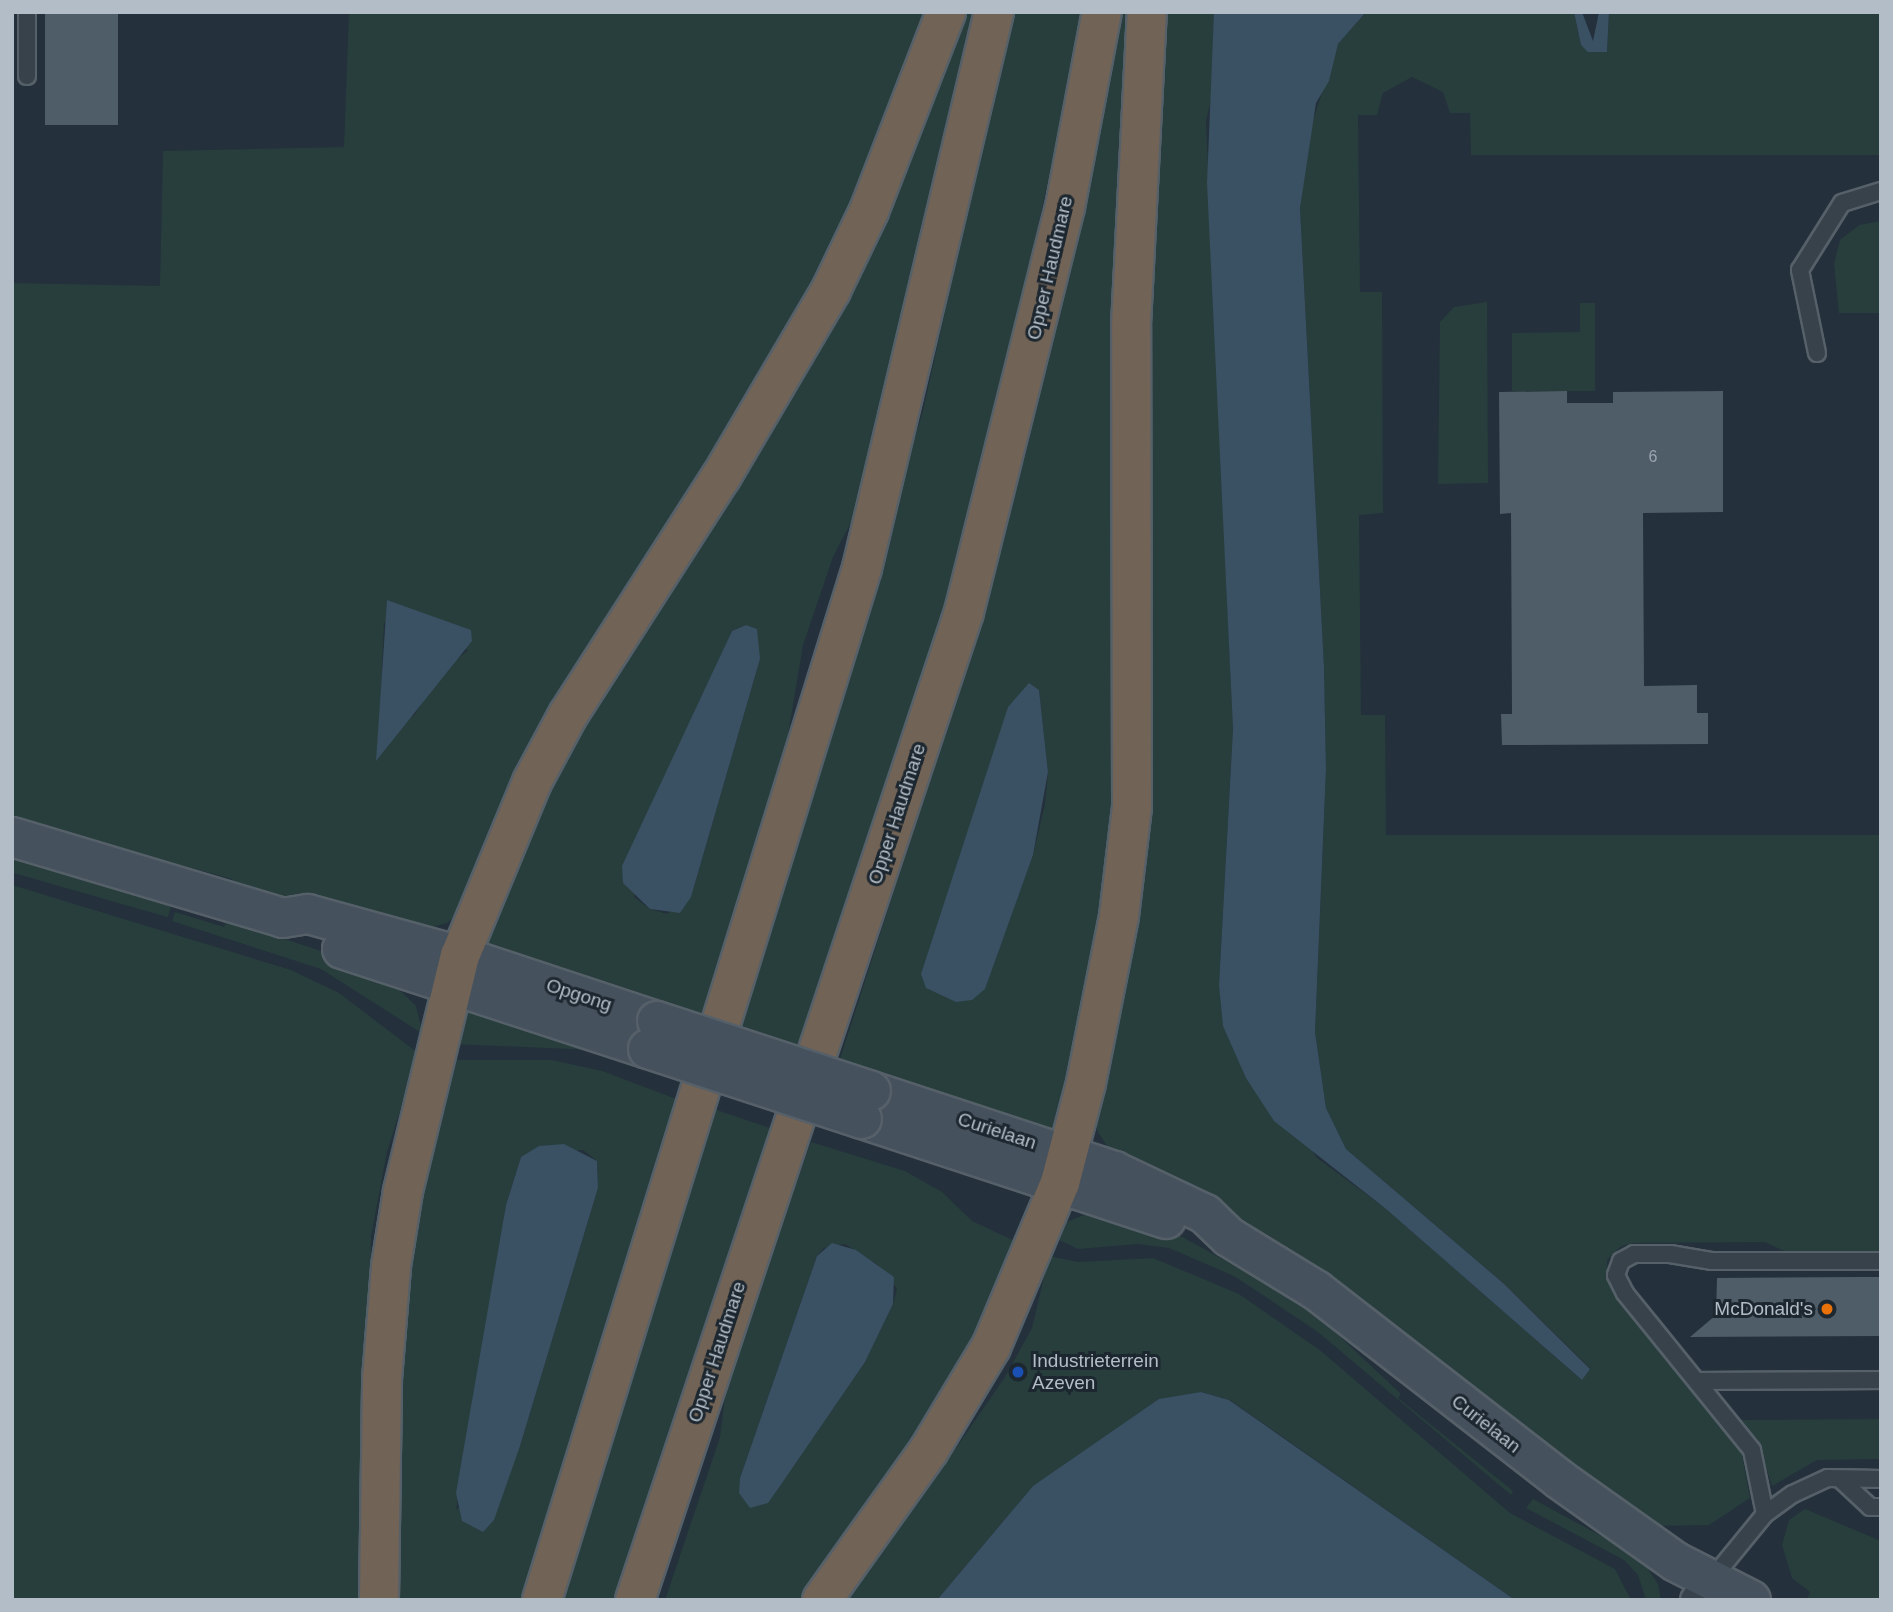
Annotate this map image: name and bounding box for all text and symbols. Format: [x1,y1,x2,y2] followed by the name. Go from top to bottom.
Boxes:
[1022,194,1078,342] street label: Opper Haudmare
[1649,447,1657,467] house number: 6
[863,741,931,887] street label: Opper Haudmare
[543,974,615,1016] street label: Opgong
[955,1108,1039,1154] street label: Curielaan
[683,1279,751,1425] street label: Opper Haudmare
[1714,1298,1813,1320] place label: McDonald's
[1819,1301,1835,1317] marker: McDonald's
[1032,1350,1159,1394] place label: Industrieterrein Azeven
[1010,1364,1026,1380] marker: Industrieterrein Azeven
[1447,1390,1525,1458] street label: Curielaan

